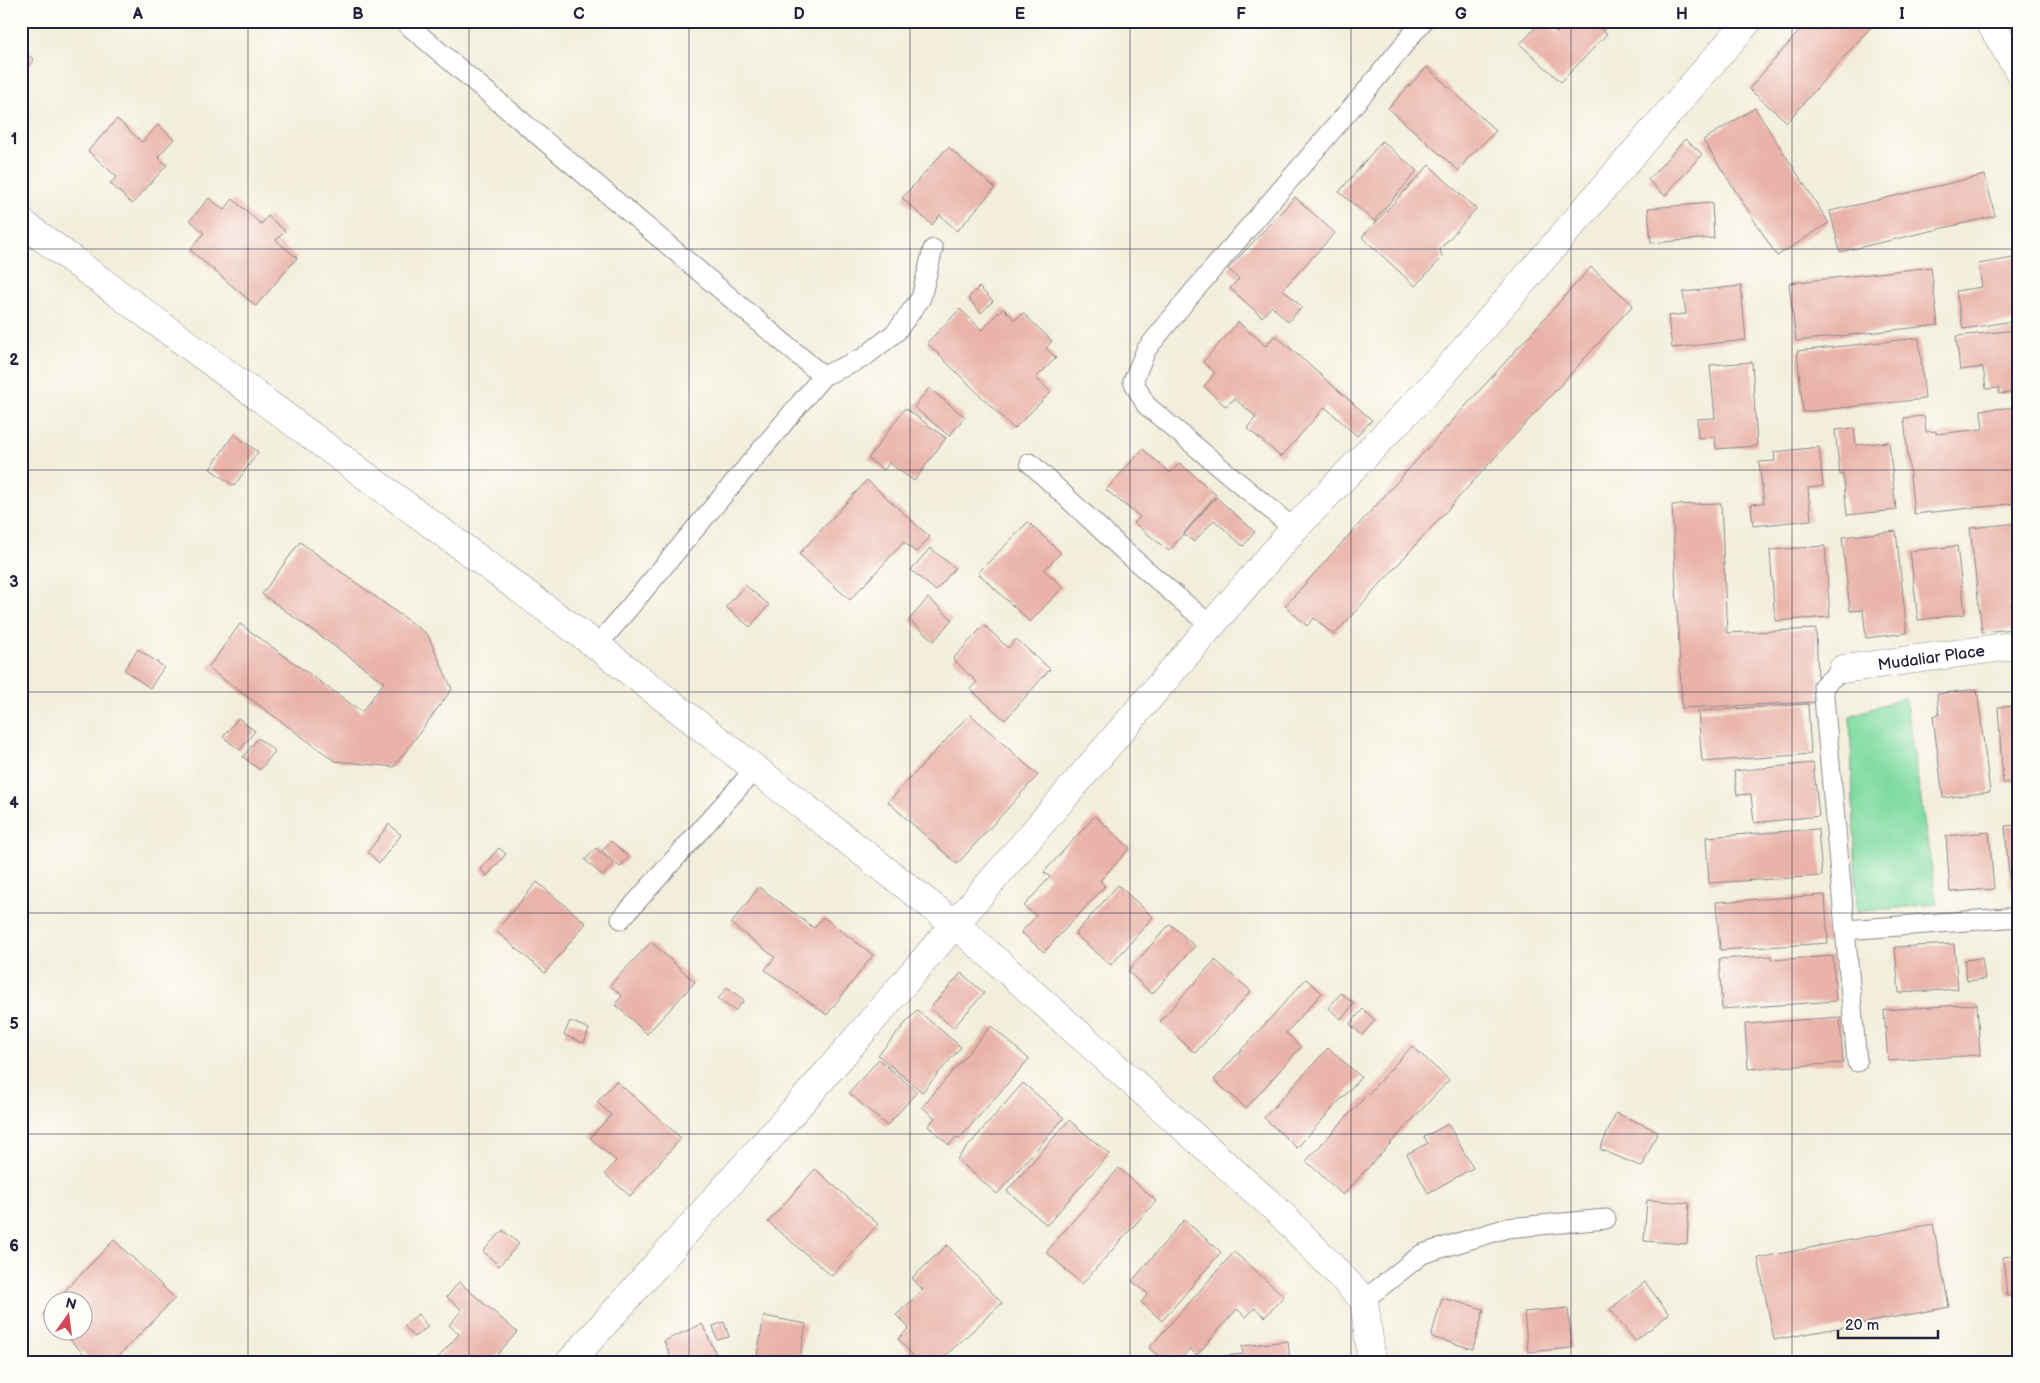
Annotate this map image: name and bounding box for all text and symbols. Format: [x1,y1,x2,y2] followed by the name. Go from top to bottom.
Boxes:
[132,5,143,24] text: A
[352,5,364,24] text: B
[573,5,585,24] text: C
[793,5,805,24] text: D
[1015,5,1025,24] text: E
[1236,5,1246,24] text: F
[1455,5,1467,24] text: G
[1676,5,1688,24] text: H
[1899,5,1905,24] text: I
[11,130,17,149] text: 1
[9,351,19,370] text: 2
[9,573,19,592] text: 3
[1877,642,1987,675] street label: Mudaliar Place
[9,794,19,813] text: 4
[9,1015,19,1034] text: 5
[9,1237,19,1256] text: 6
[42,1290,92,1340] north arrow
[64,1294,78,1313] text: N
[1838,1308,1938,1340] scale bar
[1845,1316,1879,1335] text: 20 m

